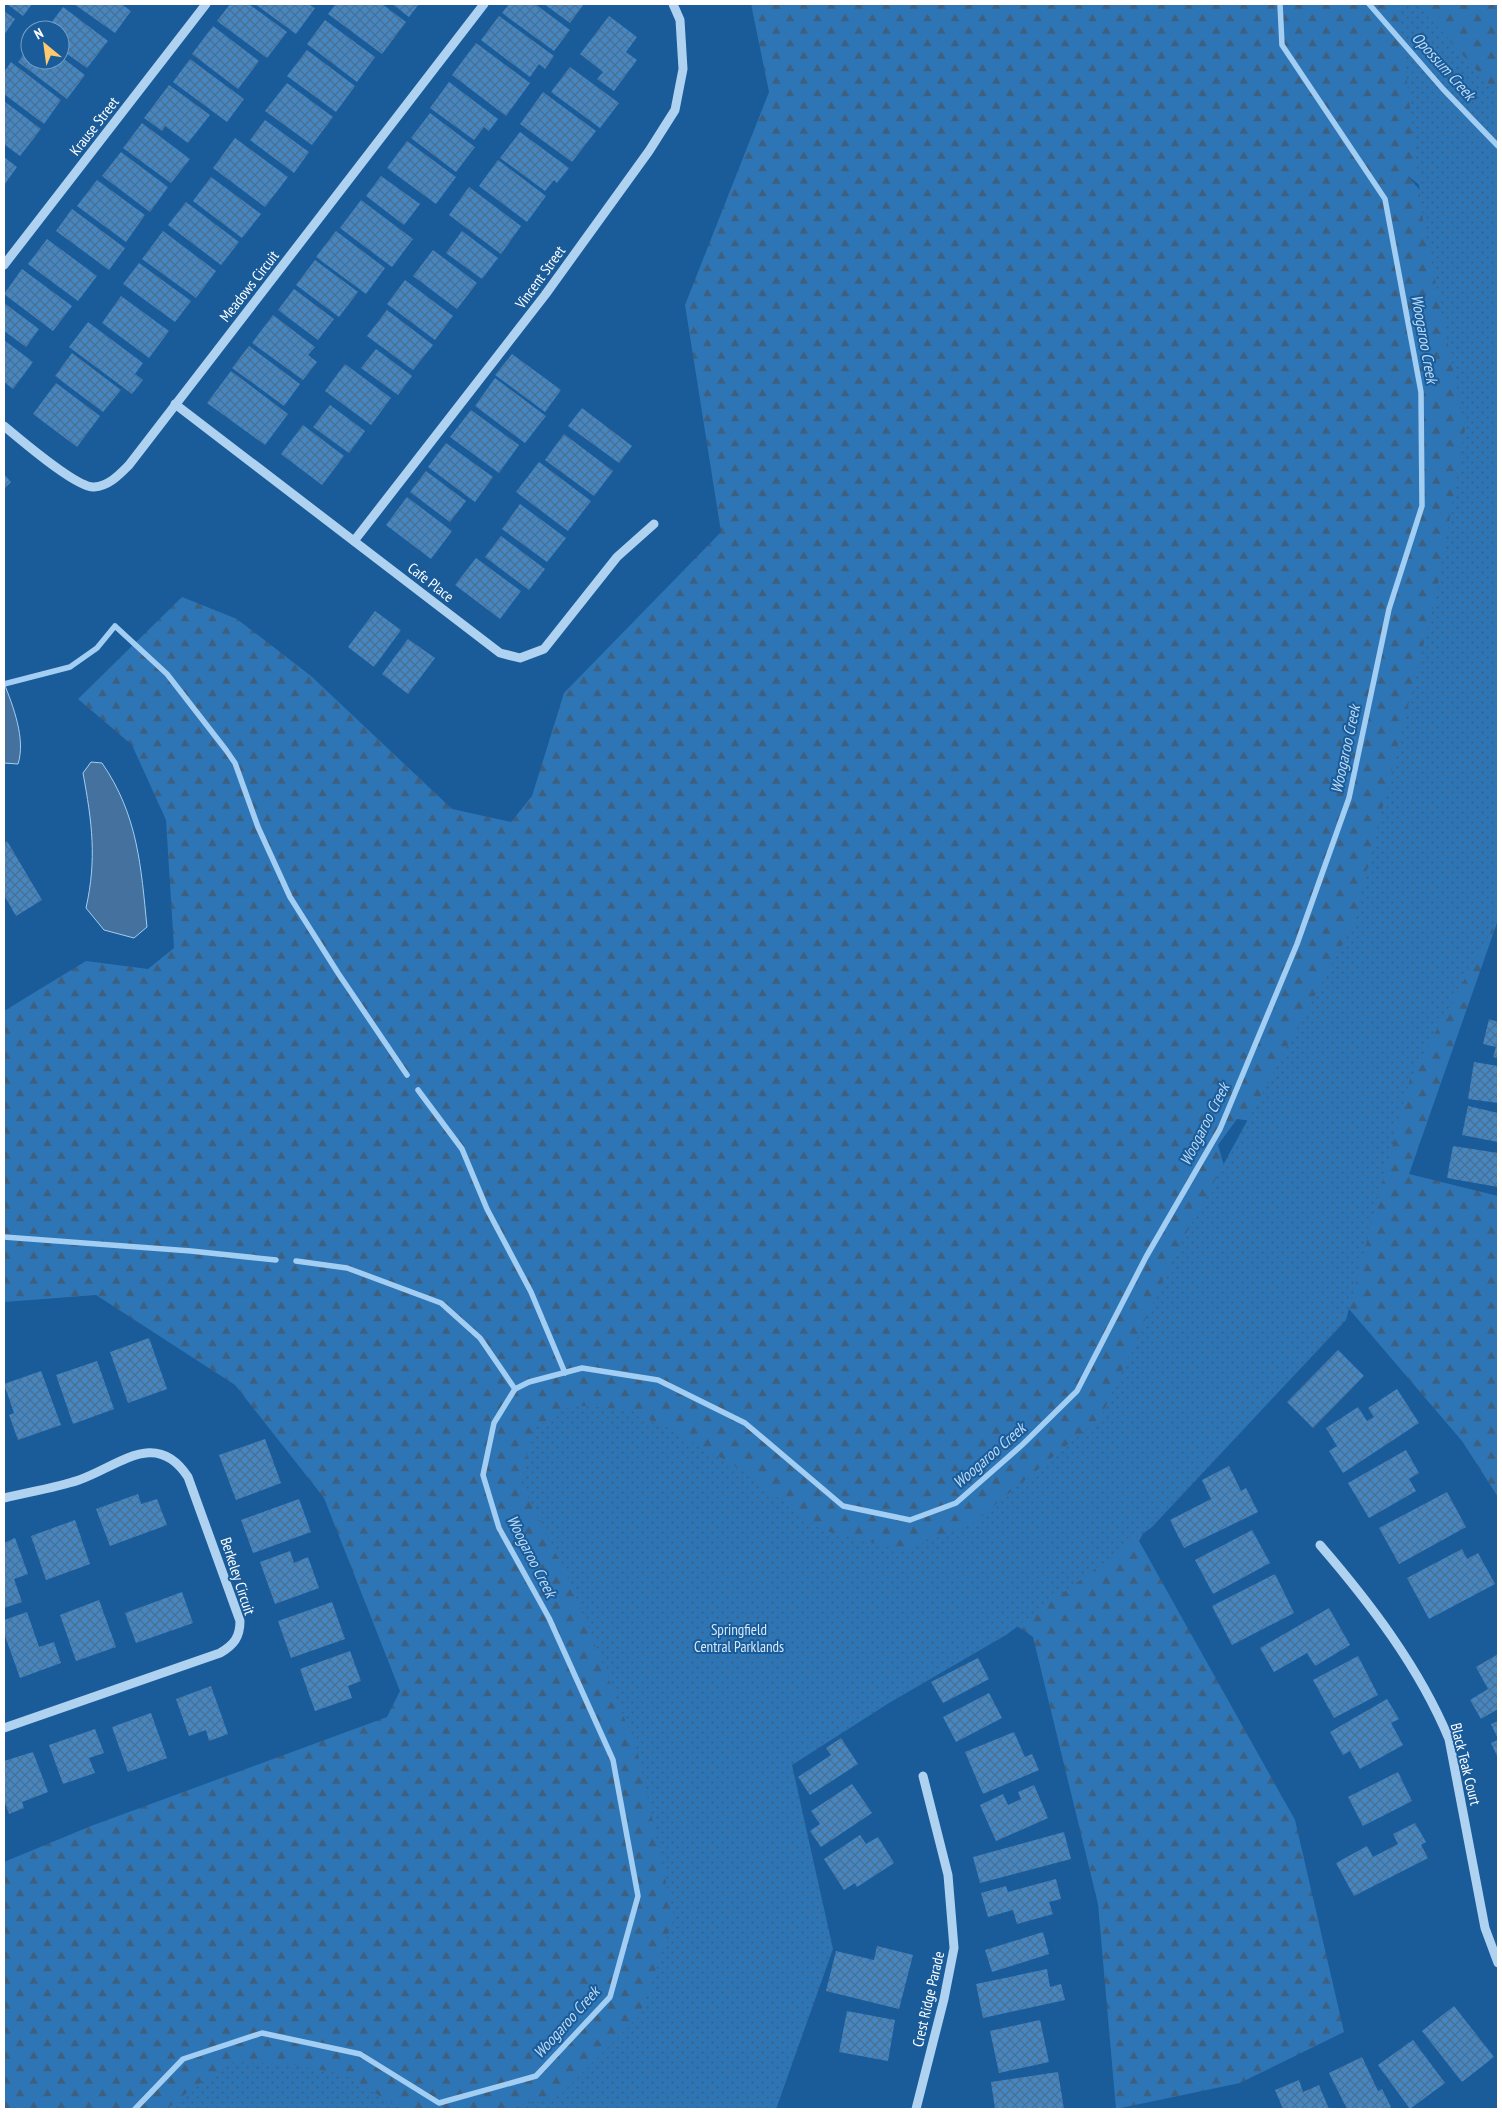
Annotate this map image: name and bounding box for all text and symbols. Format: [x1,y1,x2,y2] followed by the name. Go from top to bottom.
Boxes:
[20,20,70,70] north arrow
[31,24,46,43] text: N
[1408,28,1481,106] water label: Opossum Creek
[65,93,123,159] street label: Krause Street
[510,242,569,313] street label: Vincent Street
[215,247,283,325] street label: Meadows Circuit
[1407,293,1443,387] water label: Woogaroo Creek
[404,558,458,606] street label: Cafe Place
[1326,701,1364,795] water label: Woogaroo Creek
[1175,1078,1234,1169] water label: Woogaroo Creek
[949,1417,1031,1492] water label: Woogaroo Creek
[503,1511,562,1602] water label: Woogaroo Creek
[217,1535,259,1617] street label: Berkeley Circuit
[694,1620,784,1656] park label: Springfield Central Parklands
[1447,1721,1485,1807] street label: Black Teak Court
[908,1949,948,2049] street label: Crest Ridge Parade
[529,1981,605,2062] water label: Woogaroo Creek

